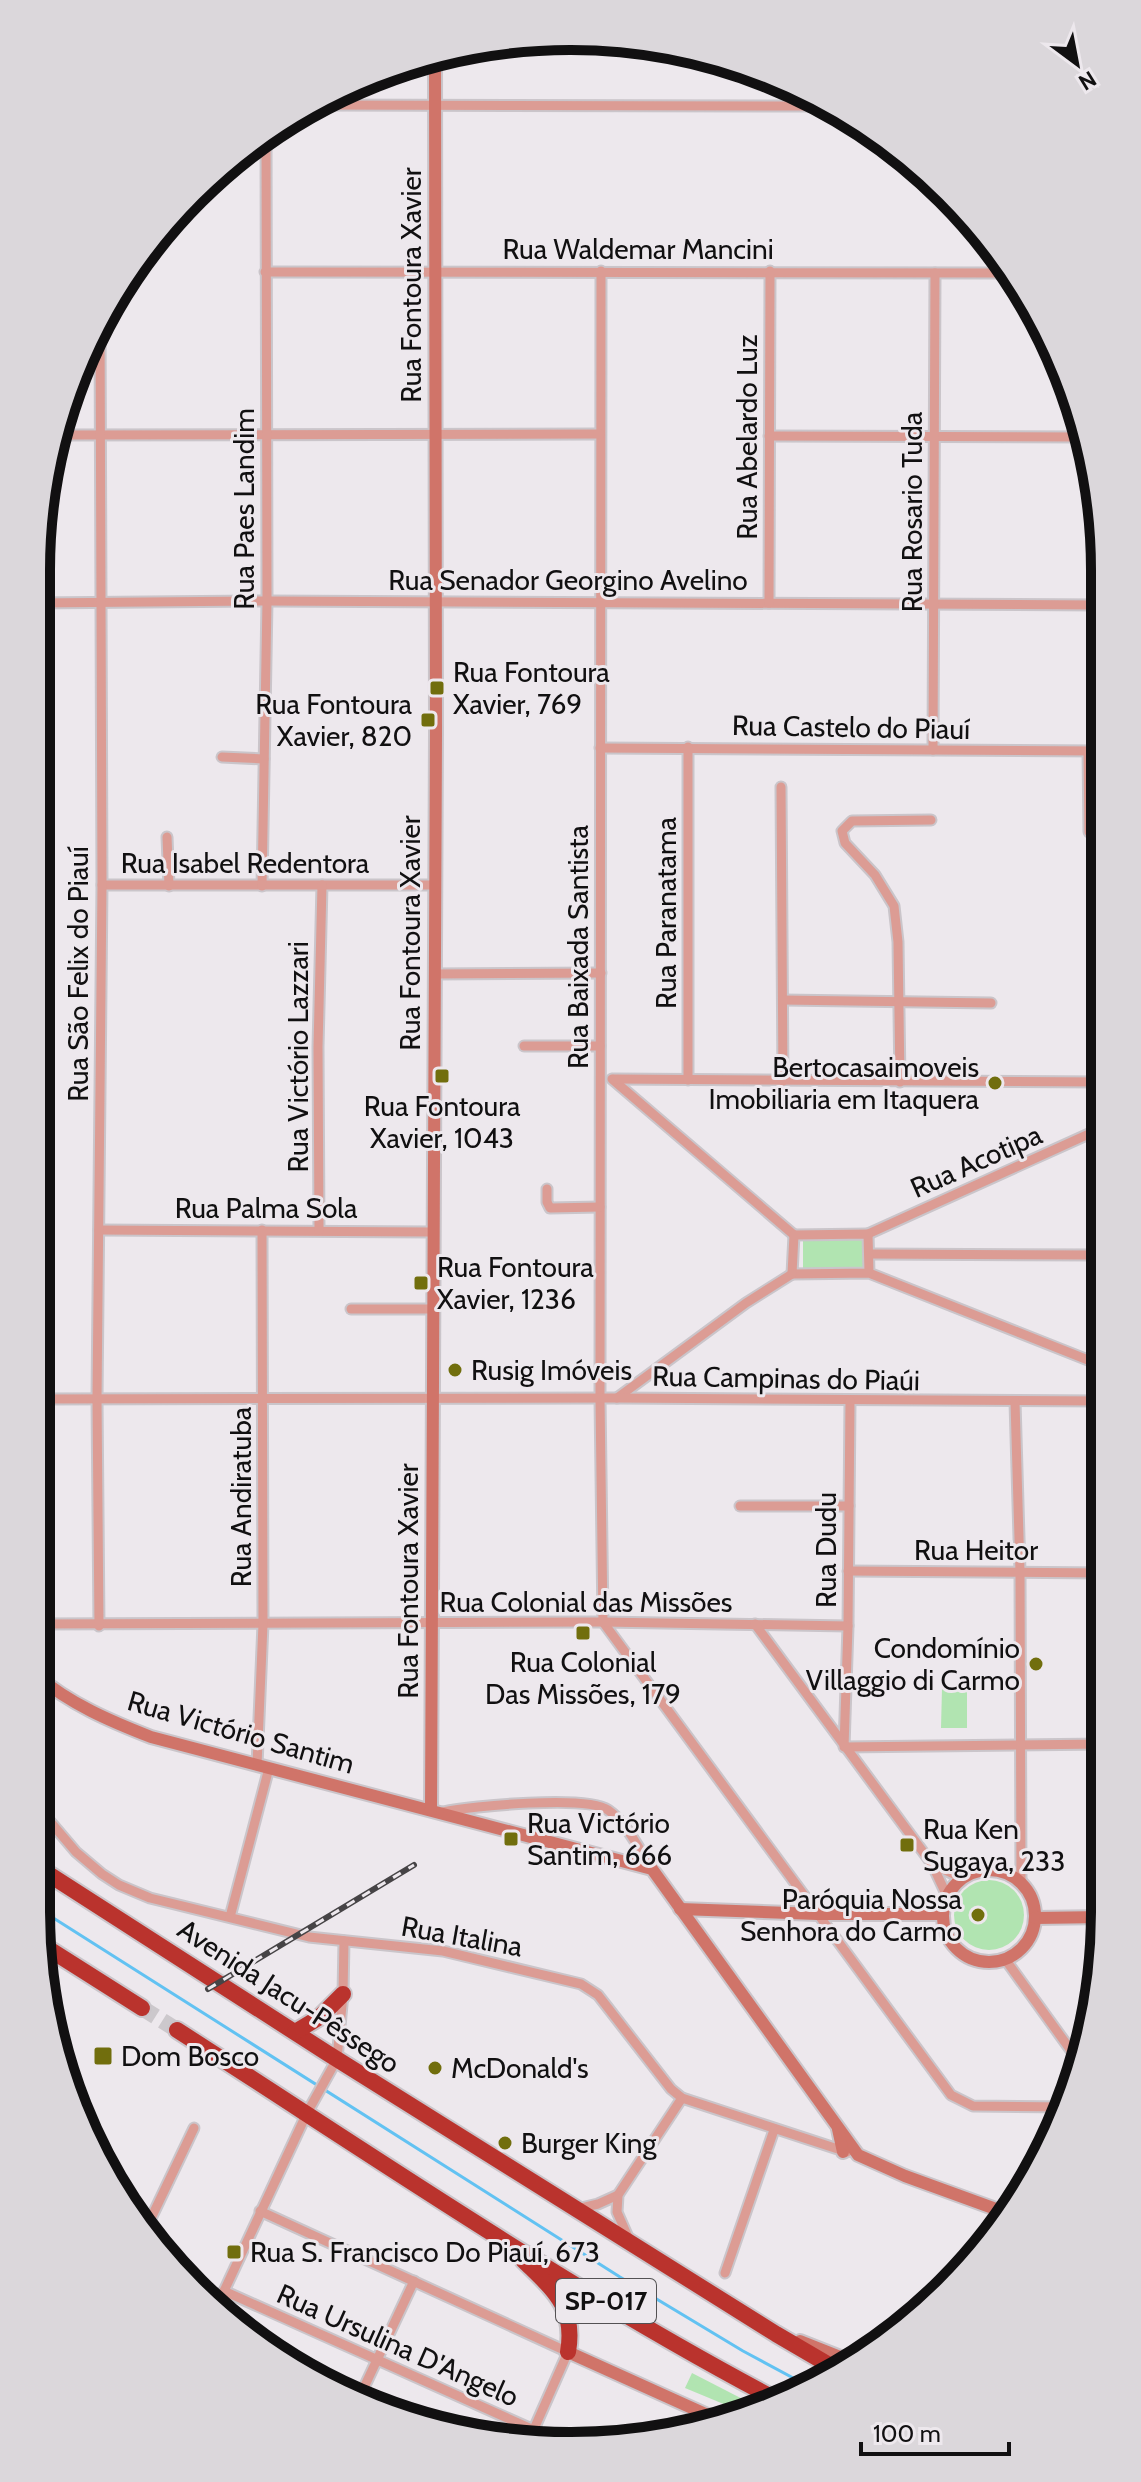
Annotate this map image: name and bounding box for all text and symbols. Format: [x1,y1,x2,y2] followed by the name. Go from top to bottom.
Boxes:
[1037,24,1117,104] north arrow
[1074,65,1101,96] text: N
[394,167,428,403] street label: Rua Fontoura Xavier
[502,232,774,266] street label: Rua Waldemar Mancini
[730,334,764,540] street label: Rua Abelardo Luz
[227,408,261,610] street label: Rua Paes Landim
[895,411,929,612] street label: Rua Rosario Tuda
[388,563,748,597] street label: Rua Senador Georgino Avelino
[453,655,610,721] place label: Rua Fontoura Xavier, 769
[428,679,446,697] marker: Rua Fontoura Xavier, 769
[255,687,413,753] place label: Rua Fontoura Xavier, 820
[732,708,970,746] street label: Rua Castelo do Piauí
[419,711,437,729] marker: Rua Fontoura Xavier, 820
[393,815,427,1051] street label: Rua Fontoura Xavier
[649,817,683,1009] street label: Rua Paranatama
[561,824,595,1069] street label: Rua Baixada Santista
[61,846,95,1102] street label: Rua São Felix do Piauí
[121,846,370,880] street label: Rua Isabel Redentora
[281,941,315,1173] street label: Rua Victório Lazzari
[709,1050,980,1116] place label: Bertocasaimoveis Imobiliaria em Itaquera
[433,1067,451,1085] marker: Rua Fontoura Xavier, 1043
[986,1074,1004,1092] marker: Bertocasaimoveis Imobiliaria em Itaquera
[364,1089,521,1155] place label: Rua Fontoura Xavier, 1043
[905,1117,1047,1205] street label: Rua Acotipa
[175,1191,358,1225] street label: Rua Palma Sola
[437,1250,594,1316] place label: Rua Fontoura Xavier, 1236
[412,1274,430,1292] marker: Rua Fontoura Xavier, 1236
[471,1353,632,1387] place label: Rusig Imóveis
[652,1359,920,1397] street label: Rua Campinas do Piaúi
[446,1361,464,1379] marker: Rusig Imóveis
[224,1406,258,1587] street label: Rua Andiratuba
[391,1463,425,1699] street label: Rua Fontoura Xavier
[809,1492,843,1608] street label: Rua Dudu
[914,1533,1038,1567] street label: Rua Heitor
[440,1585,732,1619] street label: Rua Colonial das Missões
[574,1624,592,1642] marker: Rua Colonial Das Missões, 179
[806,1631,1020,1697] place label: Condomínio Villaggio di Carmo
[485,1645,681,1711] place label: Rua Colonial Das Missões, 179
[1027,1655,1045,1673] marker: Condomínio Villaggio di Carmo
[124,1683,358,1781] street label: Rua Victório Santim
[527,1806,672,1872] place label: Rua Victório Santim, 666
[923,1812,1065,1878] place label: Rua Ken Sugaya, 233
[502,1830,520,1848] marker: Rua Victório Santim, 666
[898,1836,916,1854] marker: Rua Ken Sugaya, 233
[740,1882,963,1948] place label: Paróquia Nossa Senhora do Carmo
[969,1906,987,1924] marker: Paróquia Nossa Senhora do Carmo
[399,1909,526,1963] street label: Rua Italina
[172,1912,406,2080] street label: Avenida Jacu-Pêssego
[121,2039,259,2073] place label: Dom Bosco
[92,2045,114,2067] marker: Dom Bosco
[451,2051,589,2085] place label: McDonald's
[426,2059,444,2077] marker: McDonald's
[521,2126,657,2160] place label: Burger King
[496,2134,514,2152] marker: Burger King
[250,2235,600,2269] place label: Rua S. Francisco Do Piauí, 673
[225,2243,243,2261] marker: Rua S. Francisco Do Piauí, 673
[272,2276,524,2414] street label: Rua Ursulina D'Angelo
[556,2279,656,2323] road number: SP-017
[861,2406,1009,2456] scale bar
[873,2419,941,2448] text: 100 m

